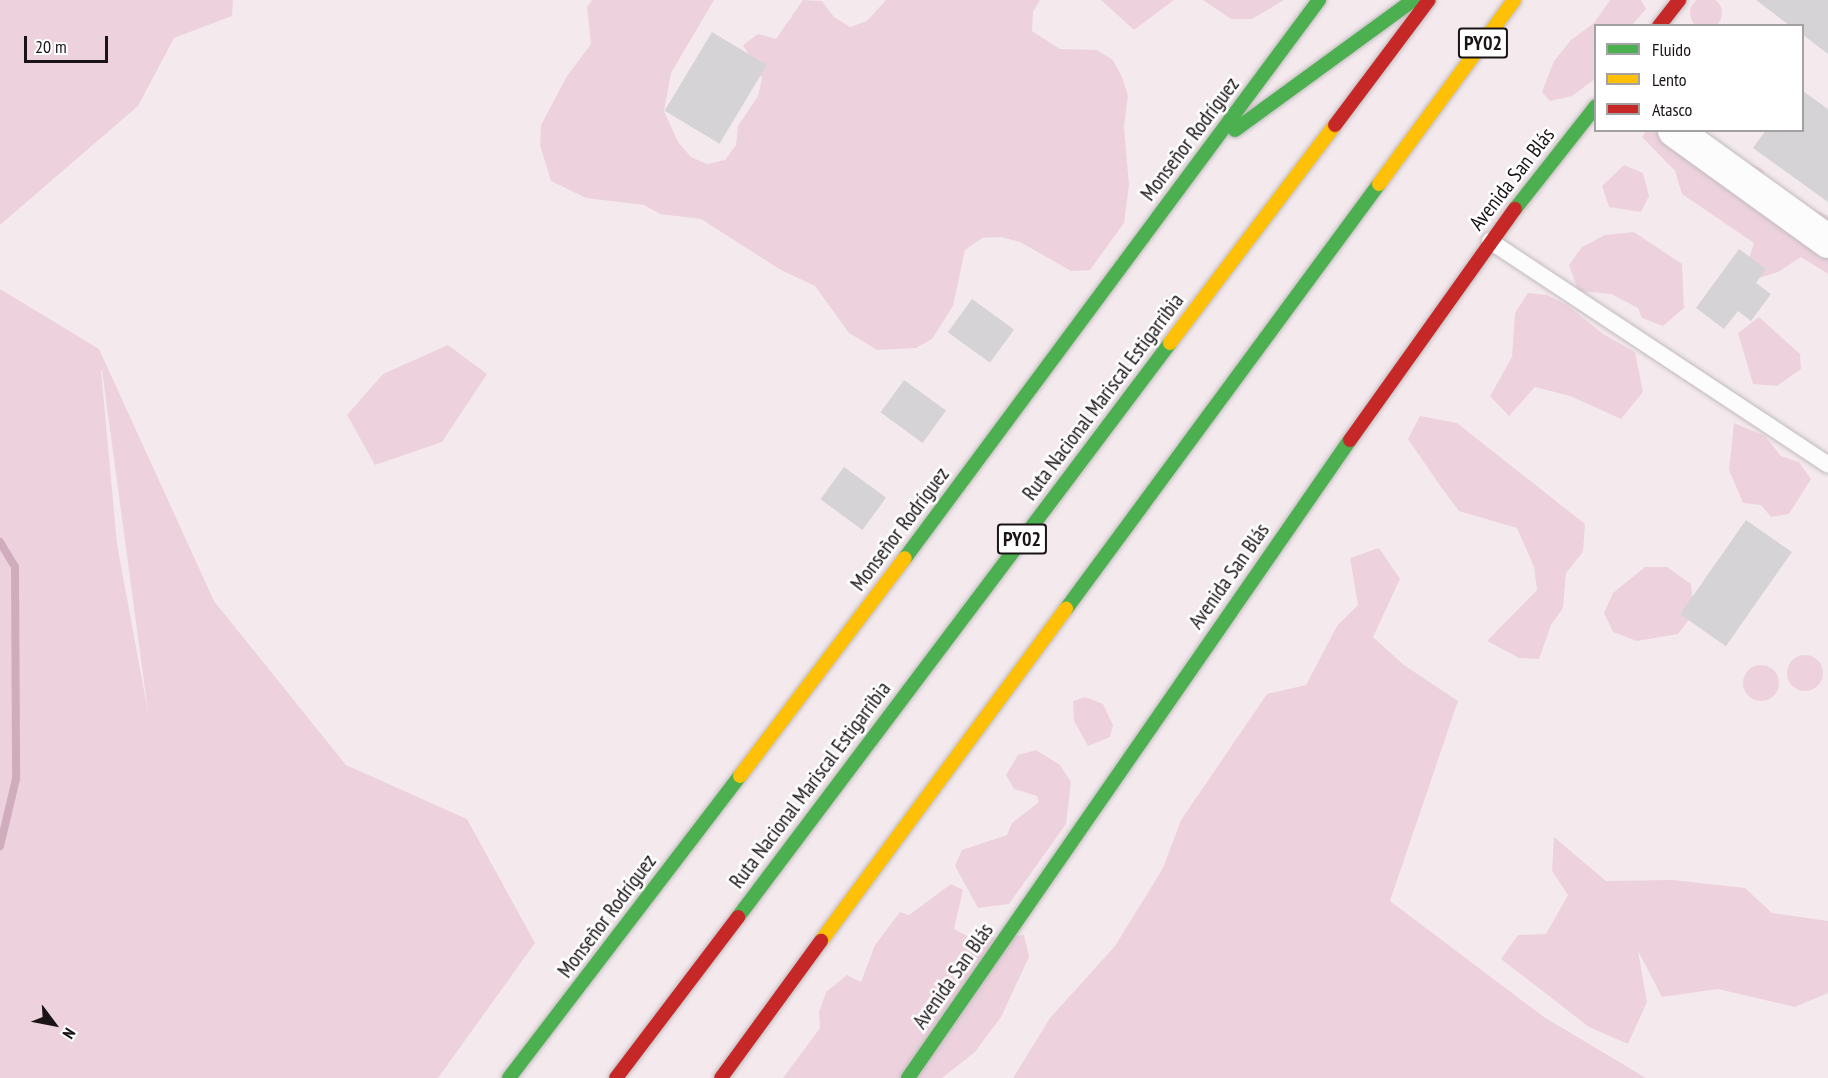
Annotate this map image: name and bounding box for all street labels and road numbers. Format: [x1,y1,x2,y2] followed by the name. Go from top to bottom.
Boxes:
[1458,26,1508,60] road number: PY02
[1135,72,1245,206] street label: Monseñor Rodríguez
[1464,123,1560,235] street label: Avenida San Blás
[1017,289,1189,505] street label: Ruta Nacional Mariscal Estigarribia
[845,462,955,596] street label: Monseñor Rodríguez
[1183,518,1275,634] street label: Avenida San Blás
[996,522,1048,556] road number: PY02
[724,677,896,893] street label: Ruta Nacional Mariscal Estigarribia
[552,849,662,983] street label: Monseñor Rodríguez
[907,918,999,1034] street label: Avenida San Blás

